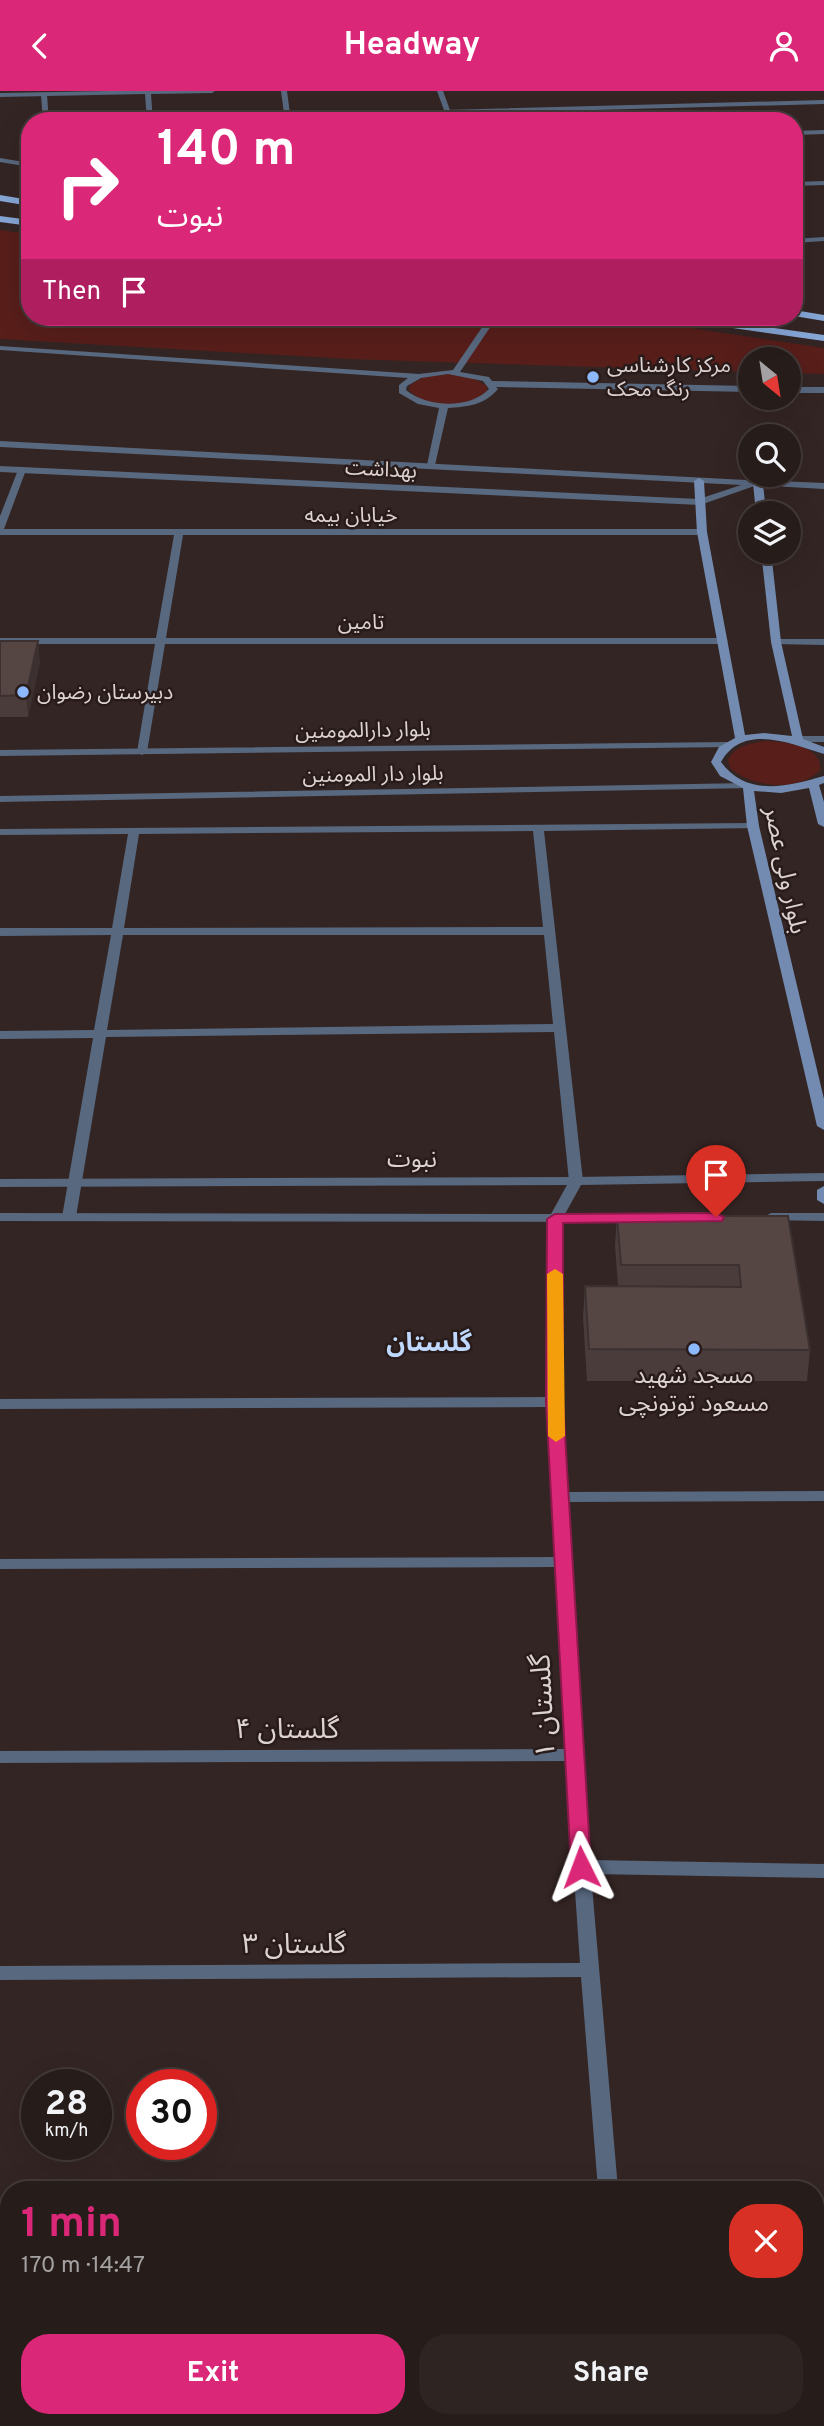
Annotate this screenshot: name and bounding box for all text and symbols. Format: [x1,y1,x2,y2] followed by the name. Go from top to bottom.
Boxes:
[344,26,480,66] text: Headway
[21,27,59,65] icon: back
[765,27,803,65] icon: person
[157,121,296,183] text: 140 m
[42,140,133,231] icon: right
[157,198,223,238] text: نبوت
[115,273,153,311] icon: arrive
[42,276,101,309] text: Then
[738,347,802,409] north arrow
[738,347,801,564] map controls
[607,353,731,404] place label: مرکز کارشناسی رنگ محک
[585,369,601,385] marker: مرکز کارشناسی رنگ محک
[738,424,801,487] button: search
[344,455,418,486] street label: بهداشت
[738,501,801,564] button: layers
[304,503,398,530] street label: خیابان بیمه
[338,610,384,637] street label: تامین
[37,680,173,707] place label: دبیرستان رضوان
[15,684,31,700] marker: دبیرستان رضوان
[295,717,431,746] street label: بلوار دارالمومنین
[302,761,444,790] street label: بلوار دار المومنین
[756,803,812,937] street label: بلوار ولی عصر
[686,1145,746,1217] pin
[387,1146,437,1176] street label: نبوت
[697,1156,735,1194] icon: arrive
[386,1328,473,1361] district label: گلستان
[686,1341,702,1357] marker: مسجد شهید مسعود توتونچی
[619,1362,769,1420] place label: مسجد شهید مسعود توتونچی
[524,1652,566,1759] street label: گلستان ۱
[235,1713,340,1749] street label: گلستان ۴
[544,1830,618,1904] position arrow
[242,1928,347,1964] street label: گلستان ۳
[126,2069,217,2160] speed limit sign: 30
[45,2083,88,2127] text: 28
[45,2120,88,2143] text: km/h
[21,2199,122,2252] text: 1 min
[729,2204,803,2278] button: close
[21,2252,145,2281] text: 170 m · 14:47
[21,2334,405,2414] button: Exit
[419,2334,803,2414] button: Share

